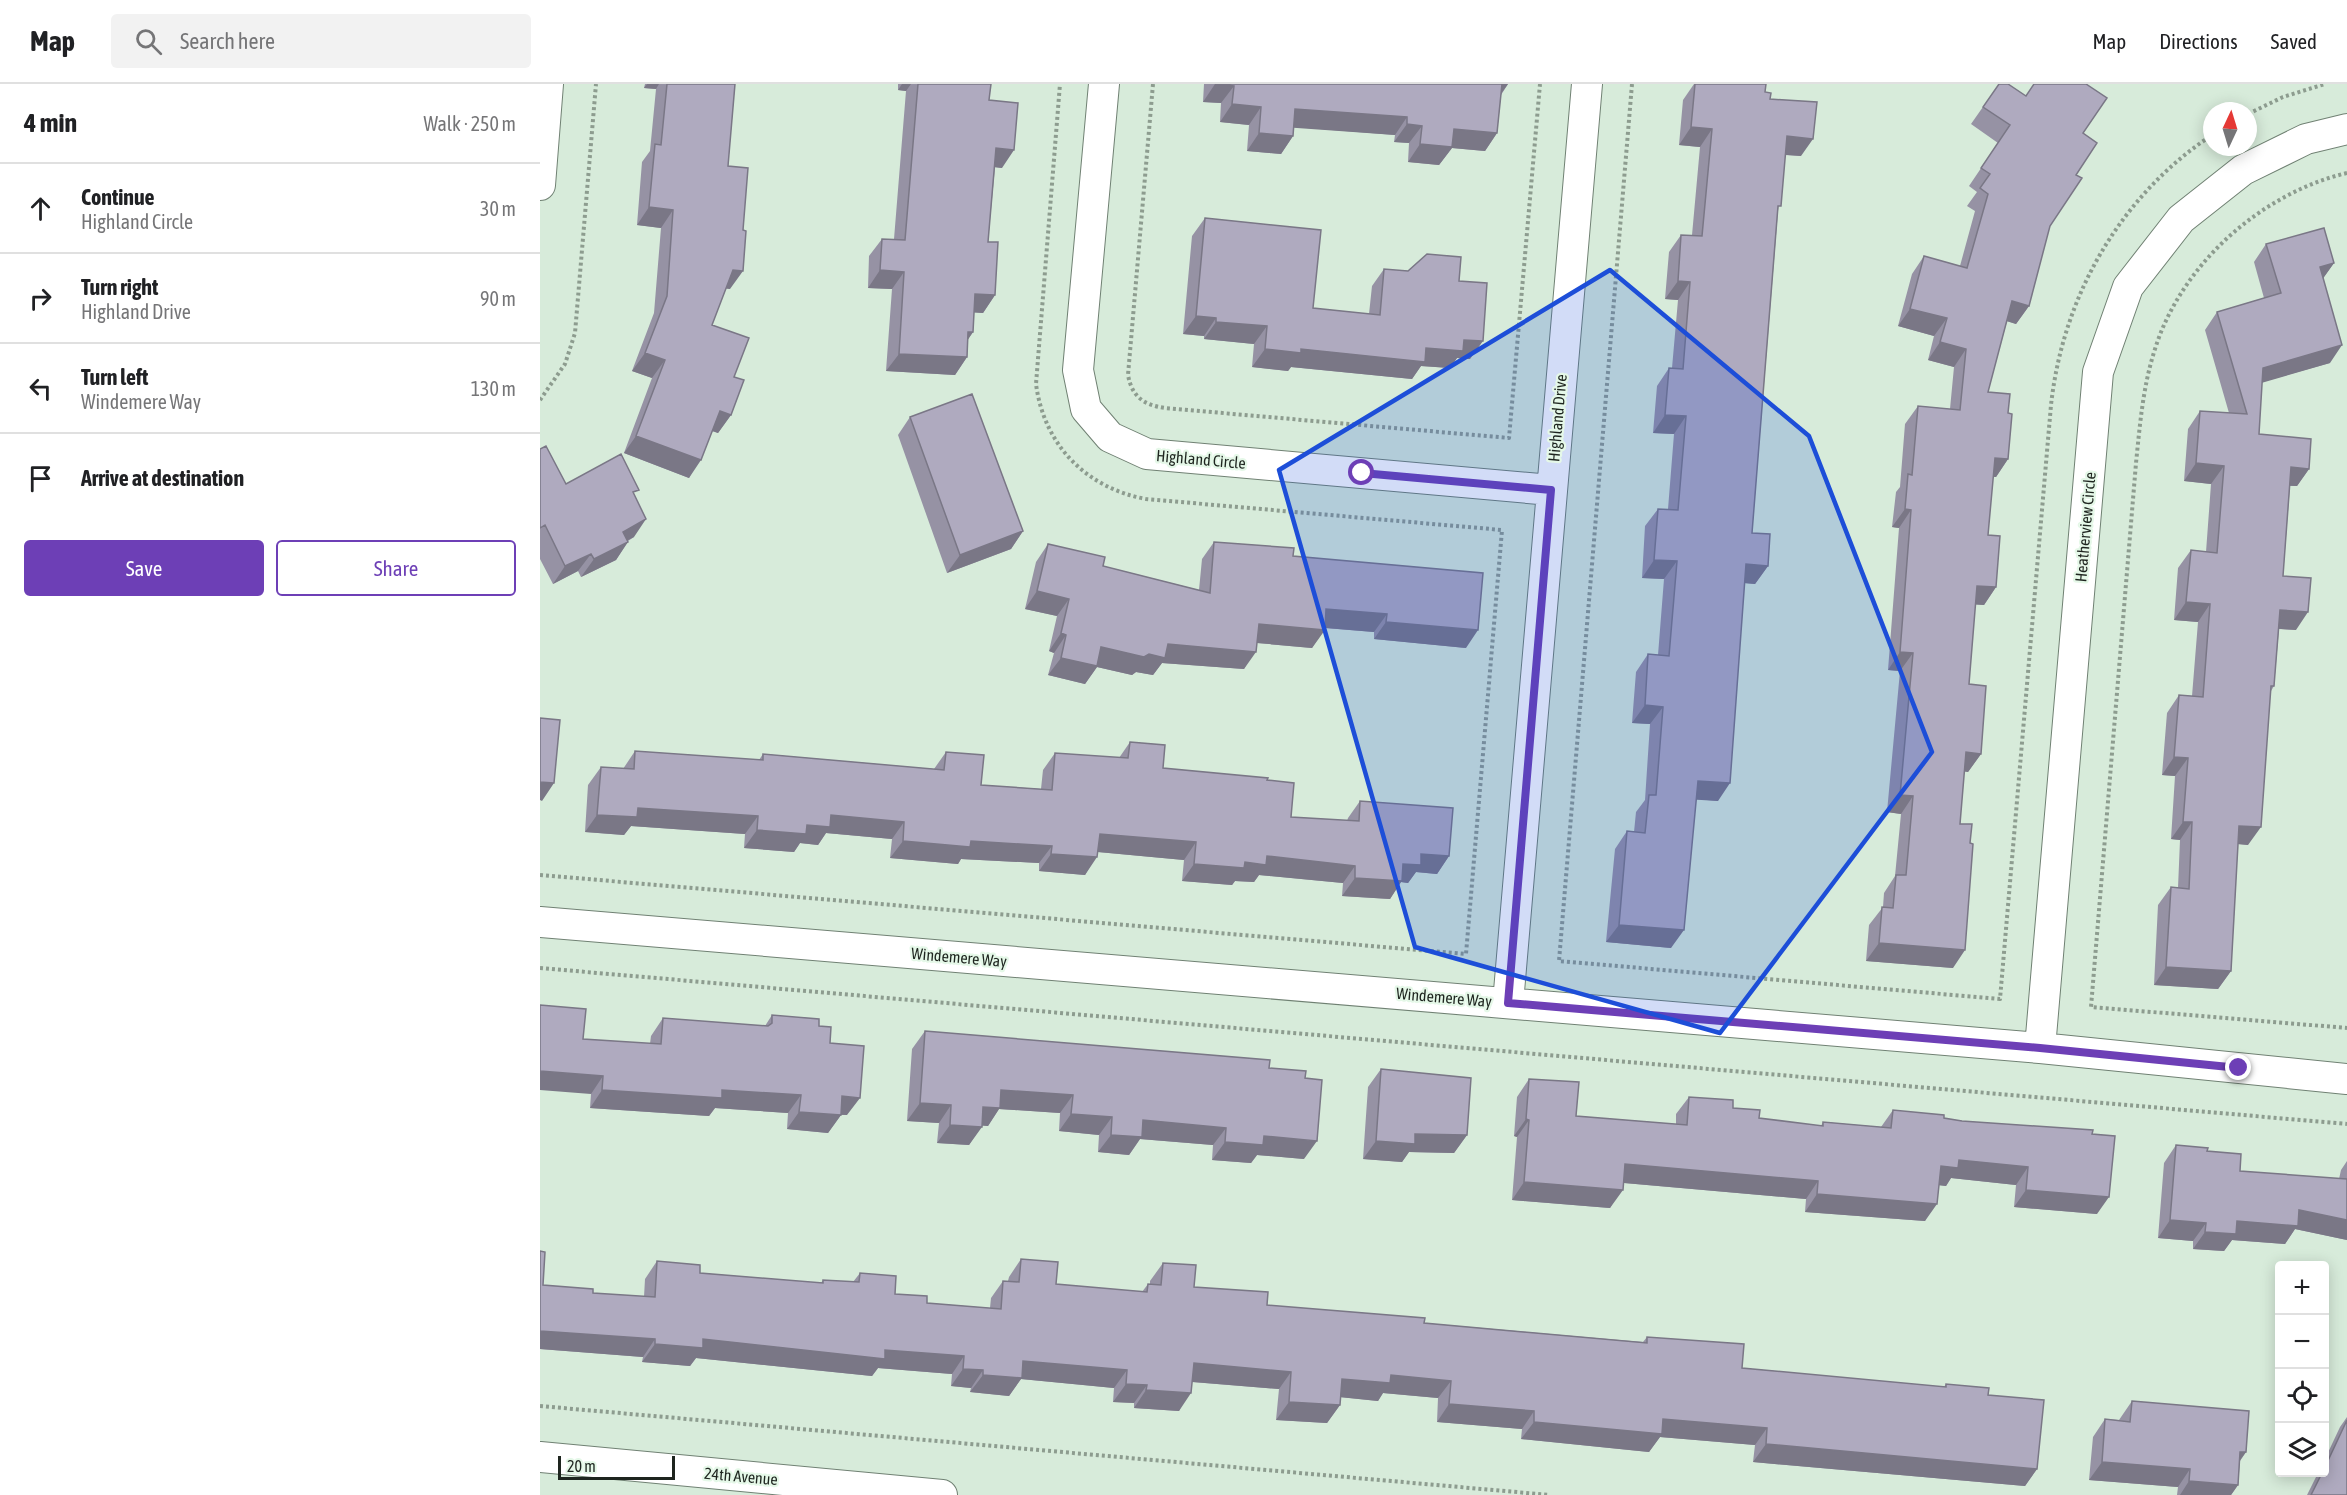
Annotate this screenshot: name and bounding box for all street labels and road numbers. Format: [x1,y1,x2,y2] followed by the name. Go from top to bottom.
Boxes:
[1544,373,1571,463] street label: Highland Drive
[1155,446,1246,473] street label: Highland Circle
[2071,471,2099,583] street label: Heatherview Circle
[910,944,1008,971] street label: Windemere Way
[1395,984,1493,1011] street label: Windemere Way
[703,1464,779,1488] street label: 24th Avenue

